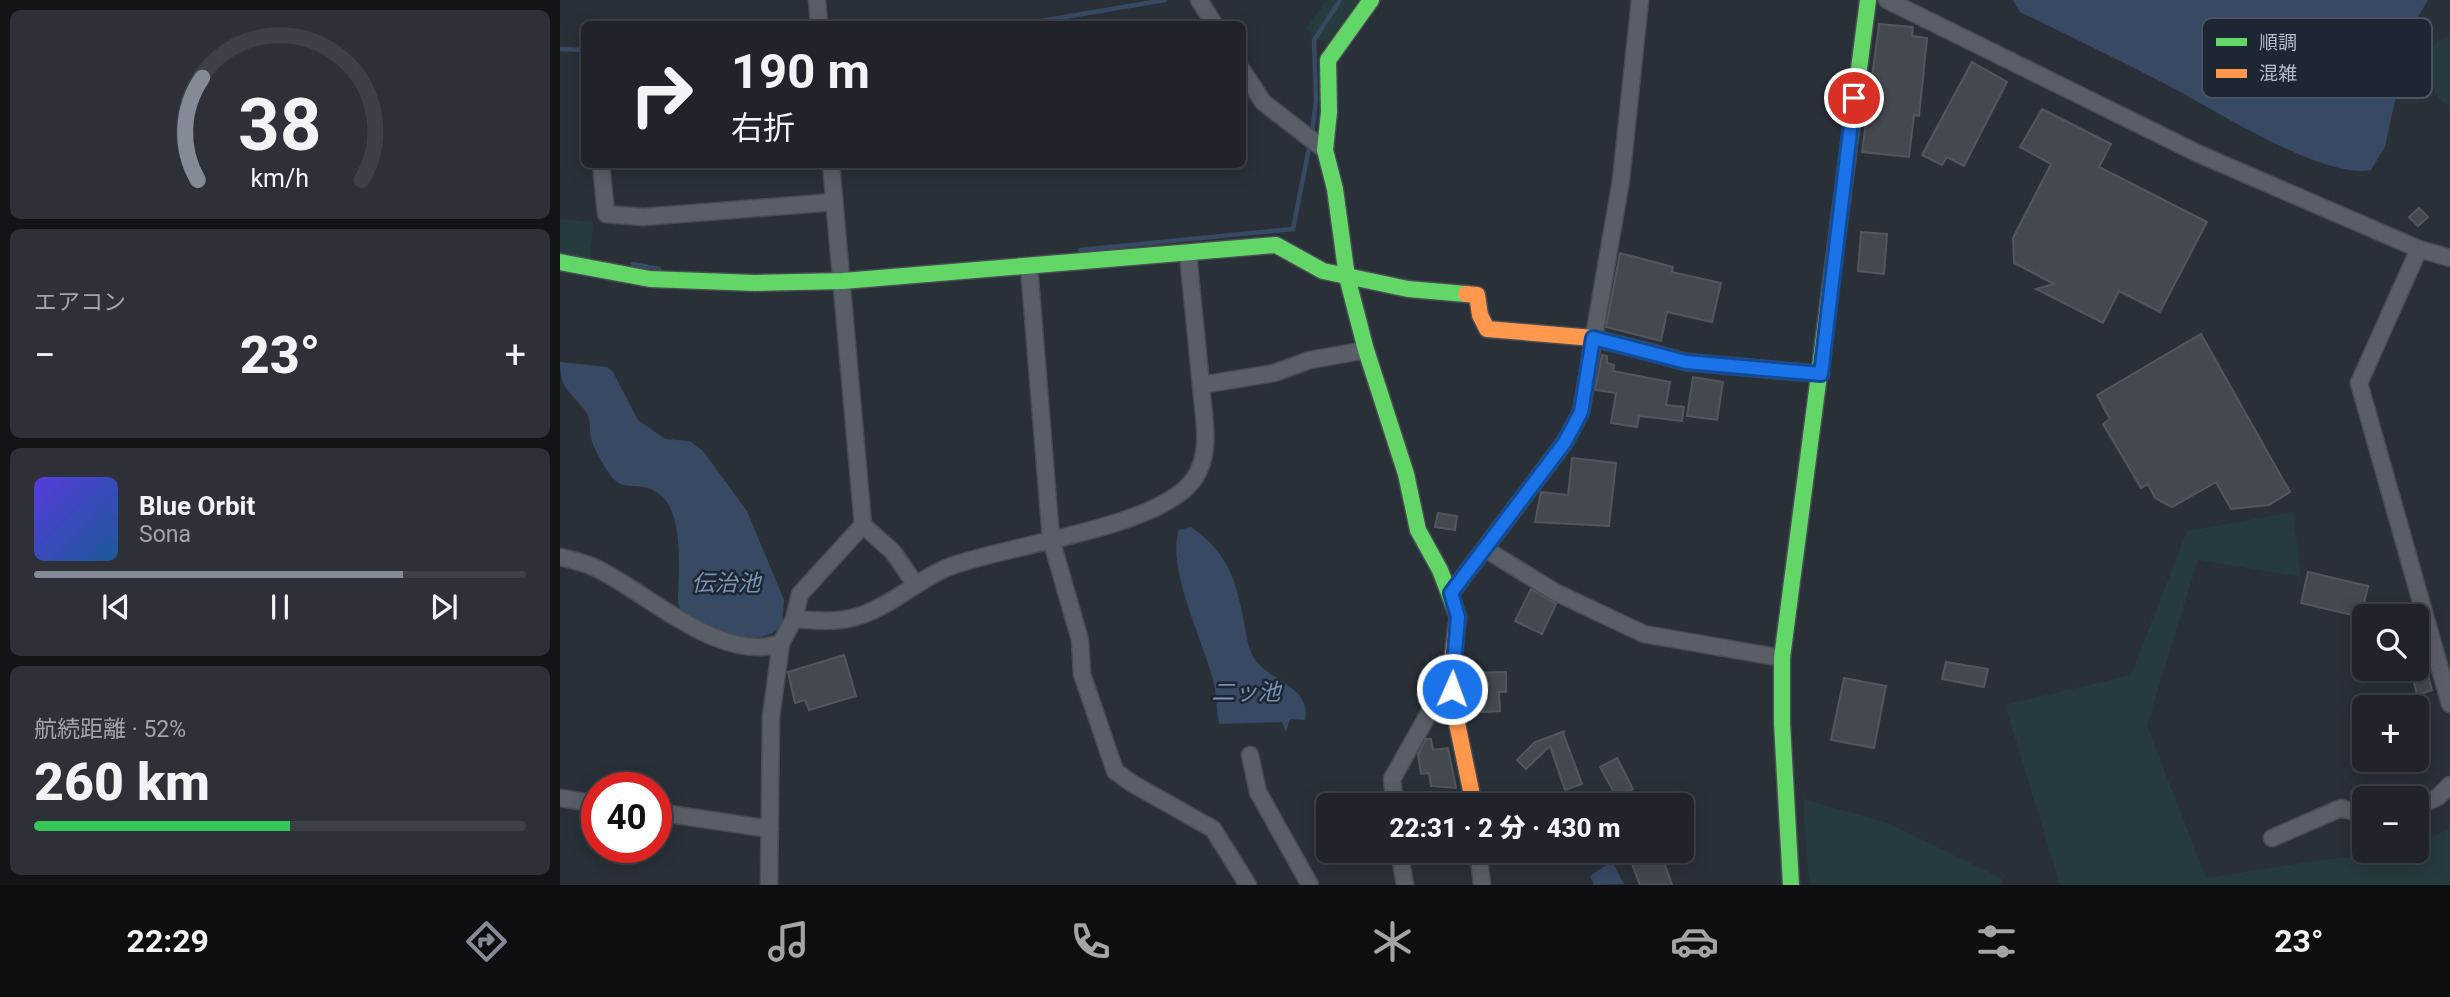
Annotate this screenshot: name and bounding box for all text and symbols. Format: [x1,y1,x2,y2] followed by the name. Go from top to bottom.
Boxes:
[2202,18,2432,98] legend
[2259,31,2297,54] text: 順調
[731,43,870,100] text: 190 m
[616,49,707,140] icon: right
[2259,62,2297,85] text: 混雑
[1824,68,1884,128] pin
[1835,79,1873,117] icon: arrive
[238,83,322,169] text: 38
[731,109,795,147] text: 右折
[251,164,309,193] text: km/h
[34,289,126,316] text: エアコン
[240,325,320,386] text: 23°
[34,333,56,377] text: −
[504,333,526,377] text: +
[139,491,255,521] text: Blue Orbit
[139,521,191,548] text: Sona
[692,570,763,597] water label: 伝治池
[97,588,135,626] icon: previous
[261,588,299,626] icon: pause
[425,588,463,626] icon: next
[2352,604,2429,863] map controls
[2352,604,2429,681] button: search
[1415,652,1489,726] position arrow
[1212,679,1283,706] water label: 二ッ池
[2352,695,2429,772] button: +
[34,716,186,743] text: 航続距離 · 52%
[34,752,210,813] text: 260 km
[581,772,672,863] speed limit sign: 40
[2352,786,2429,863] button: −
[1389,813,1621,843] text: 22:31 · 2 分 · 430 m
[462,917,511,966] icon: directions
[764,917,813,966] icon: music
[1066,917,1115,966] icon: phone
[1368,917,1417,966] icon: climate
[1670,917,1719,966] icon: car
[1972,917,2021,966] icon: filters
[127,922,209,960] text: 22:29
[2274,922,2323,960] text: 23°

